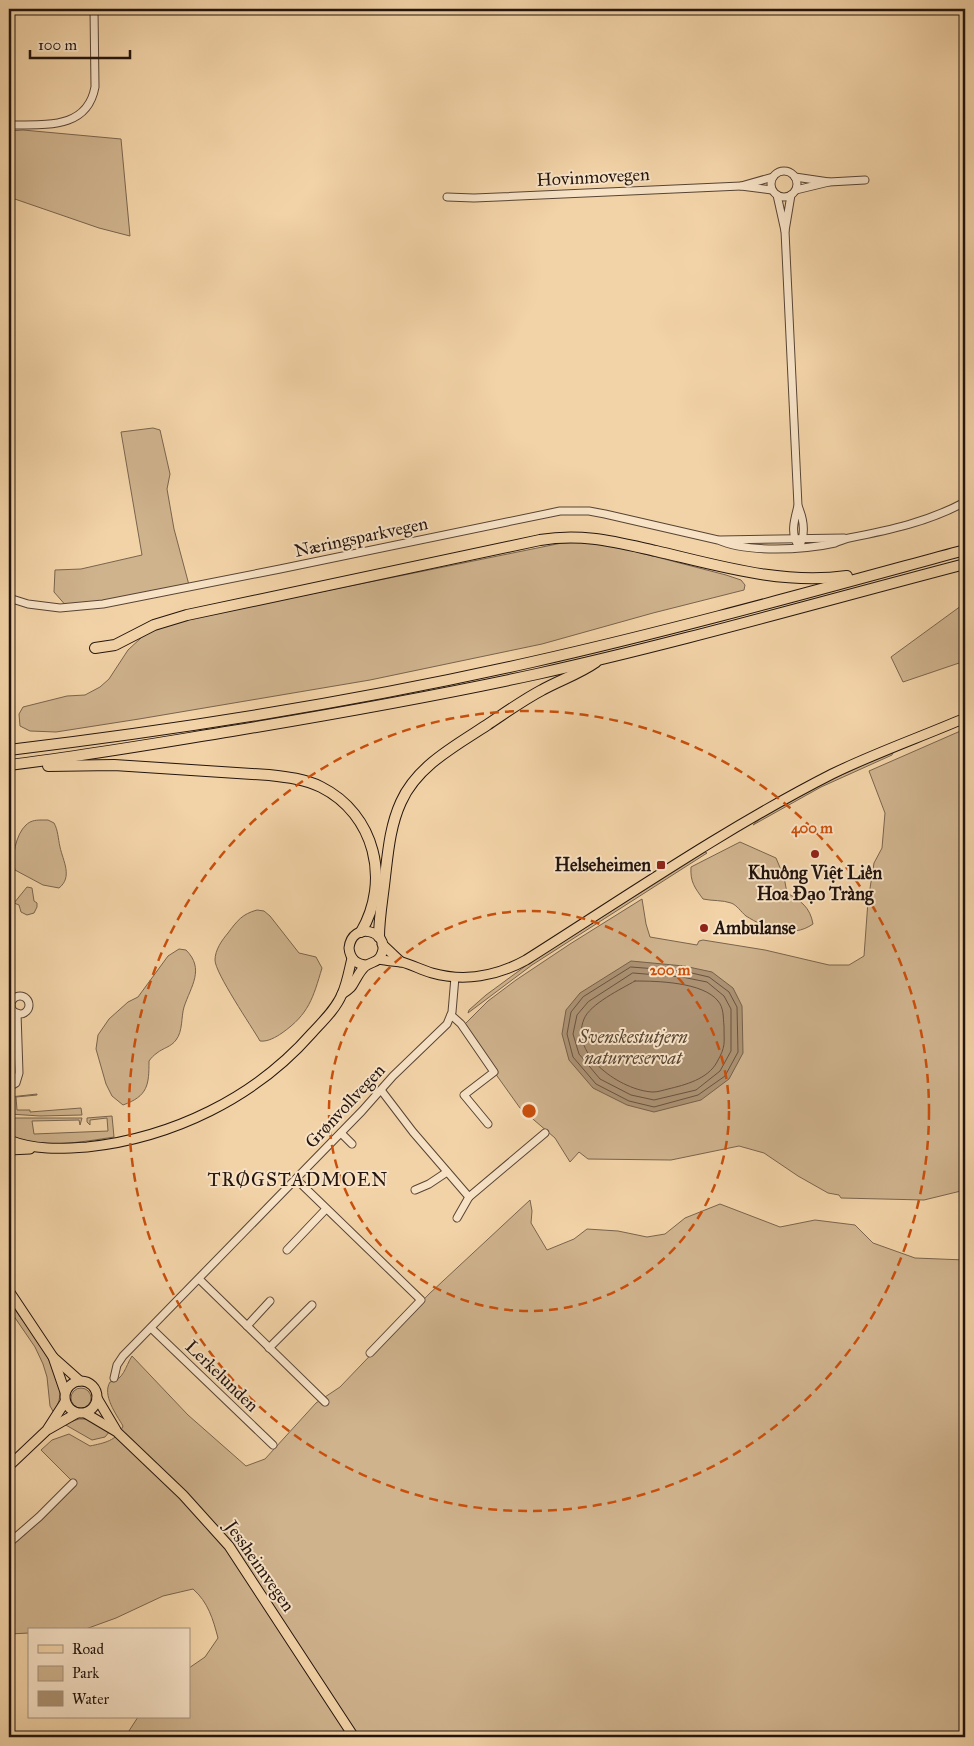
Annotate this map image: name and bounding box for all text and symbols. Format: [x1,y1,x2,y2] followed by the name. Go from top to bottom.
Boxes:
[30,28,130,60] scale bar
[38,36,78,54] text: 100 m
[536,163,651,192] street label: Hovinmovegen
[292,512,430,563] street label: Næringsparkvegen
[791,819,833,838] text: 400 m
[809,848,821,860] marker: Khuông Việt Liên Hoa Đạo Tràng
[555,854,651,876] place label: Helseheimen
[655,859,667,871] marker: Helseheimen
[748,862,883,906] place label: Khuông Việt Liên Hoa Đạo Tràng
[713,917,796,939] place label: Ambulanse
[698,922,710,934] marker: Ambulanse
[650,961,691,979] text: 200 m
[577,1026,688,1069] park label: Svenskestutjern naturreservat
[300,1059,391,1153] street label: Grønvollvegen
[520,1102,538,1120] centre of rings
[208,1168,388,1191] district label: TRØGSTADMOEN
[181,1336,263,1417] street label: Lerkelunden
[219,1514,300,1617] street label: Jessheimvegen
[28,1628,190,1718] legend
[72,1640,104,1658] text: Road
[72,1664,99,1682] text: Park
[72,1690,109,1708] text: Water

